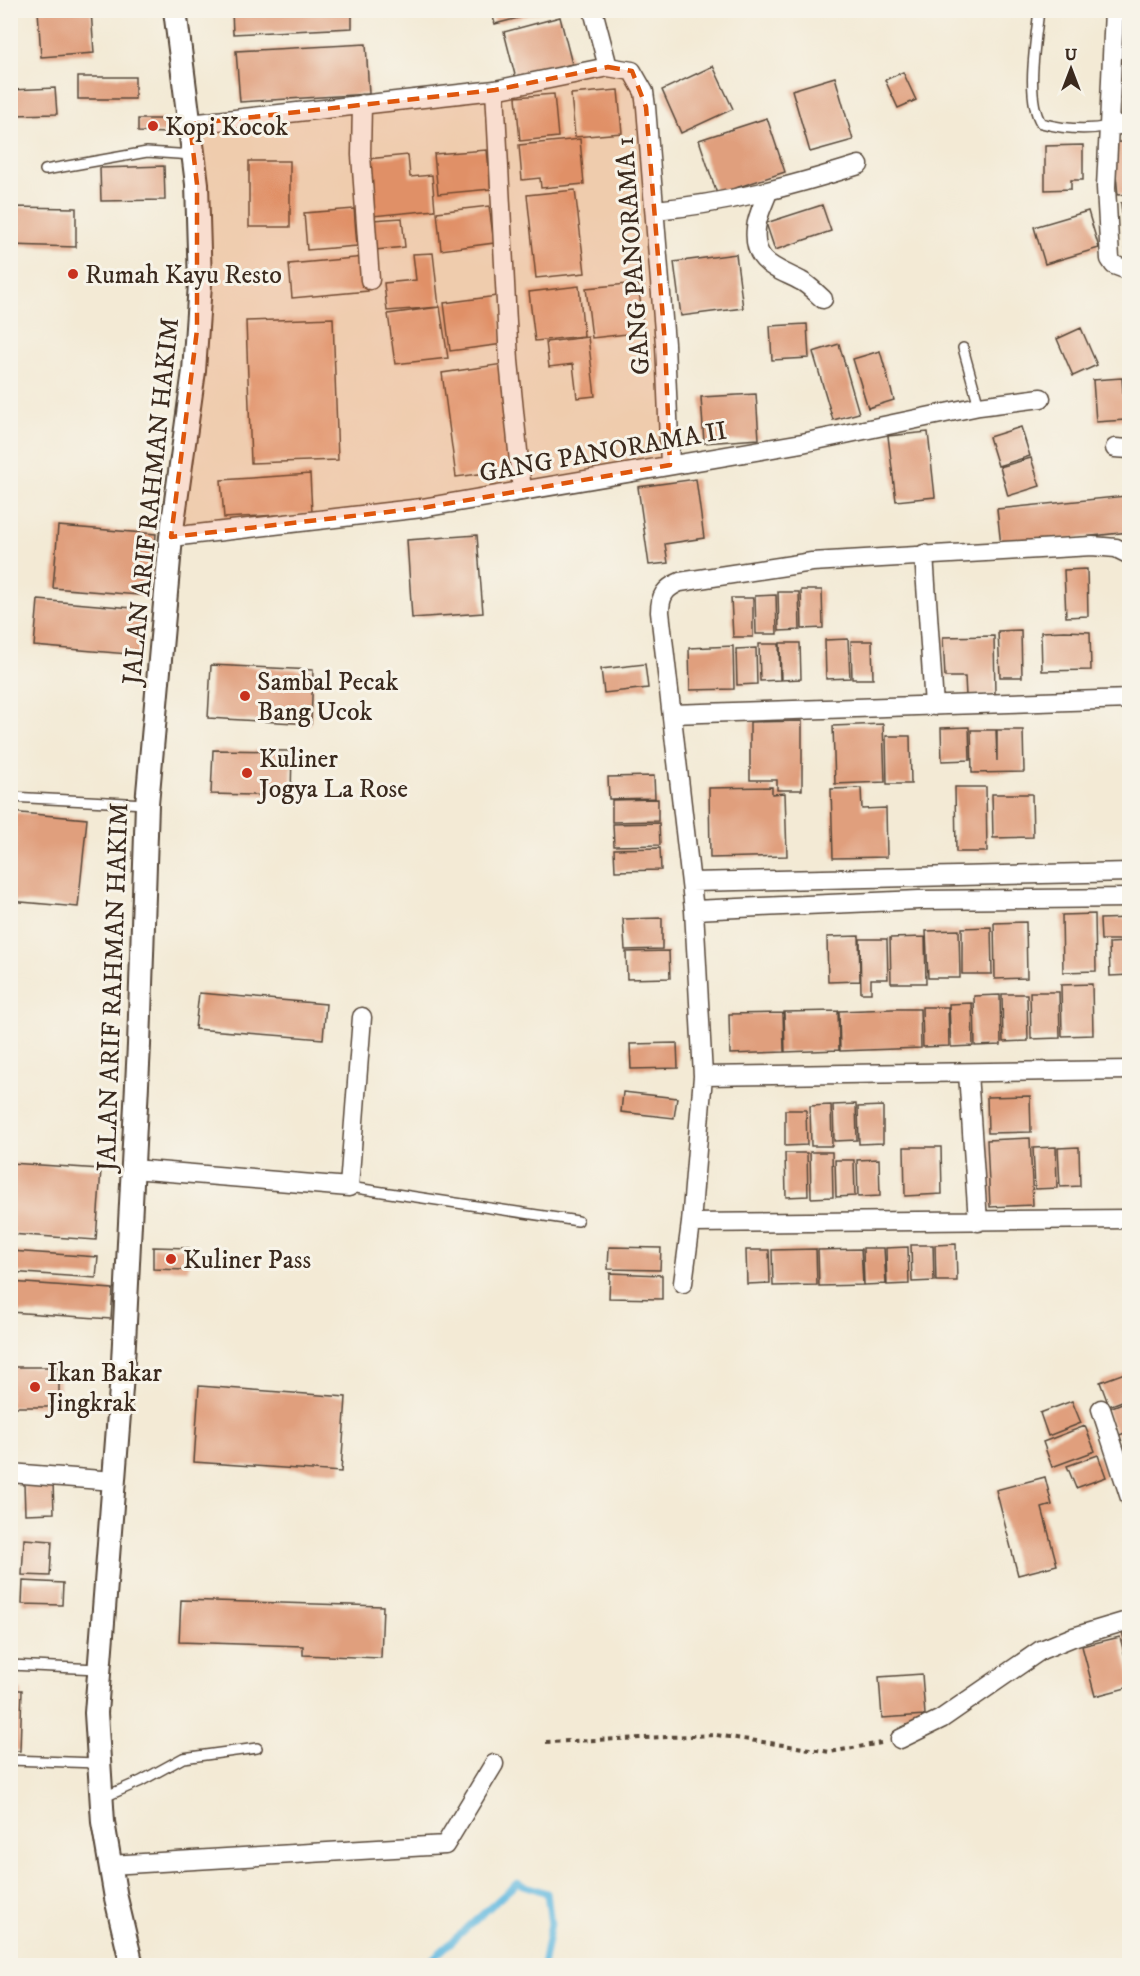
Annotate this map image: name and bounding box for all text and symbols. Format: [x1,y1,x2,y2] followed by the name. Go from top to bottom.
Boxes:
[1041,39,1101,99] north arrow
[1065,45,1078,65] text: U
[165,111,288,144] place label: Kopi Kocok
[146,119,160,133] marker: Kopi Kocok
[609,136,658,376] street label: GANG PANORAMA 1
[85,259,282,292] place label: Rumah Kayu Resto
[66,267,80,281] marker: Rumah Kayu Resto
[116,316,187,689] street label: JALAN ARIF RAHMAN HAKIM
[477,414,730,491] street label: GANG PANORAMA II
[257,666,398,729] place label: Sambal Pecak Bang Ucok
[238,689,252,703] marker: Sambal Pecak Bang Ucok
[257,743,408,806] place label: Kuliner Jogya La Rose
[240,766,254,780] marker: Kuliner Jogya La Rose
[90,802,136,1174] street label: JALAN ARIF RAHMAN HAKIM
[183,1244,311,1277] place label: Kuliner Pass
[164,1252,178,1266] marker: Kuliner Pass
[45,1357,162,1420] place label: Ikan Bakar Jingkrak
[28,1380,42,1394] marker: Ikan Bakar Jingkrak

